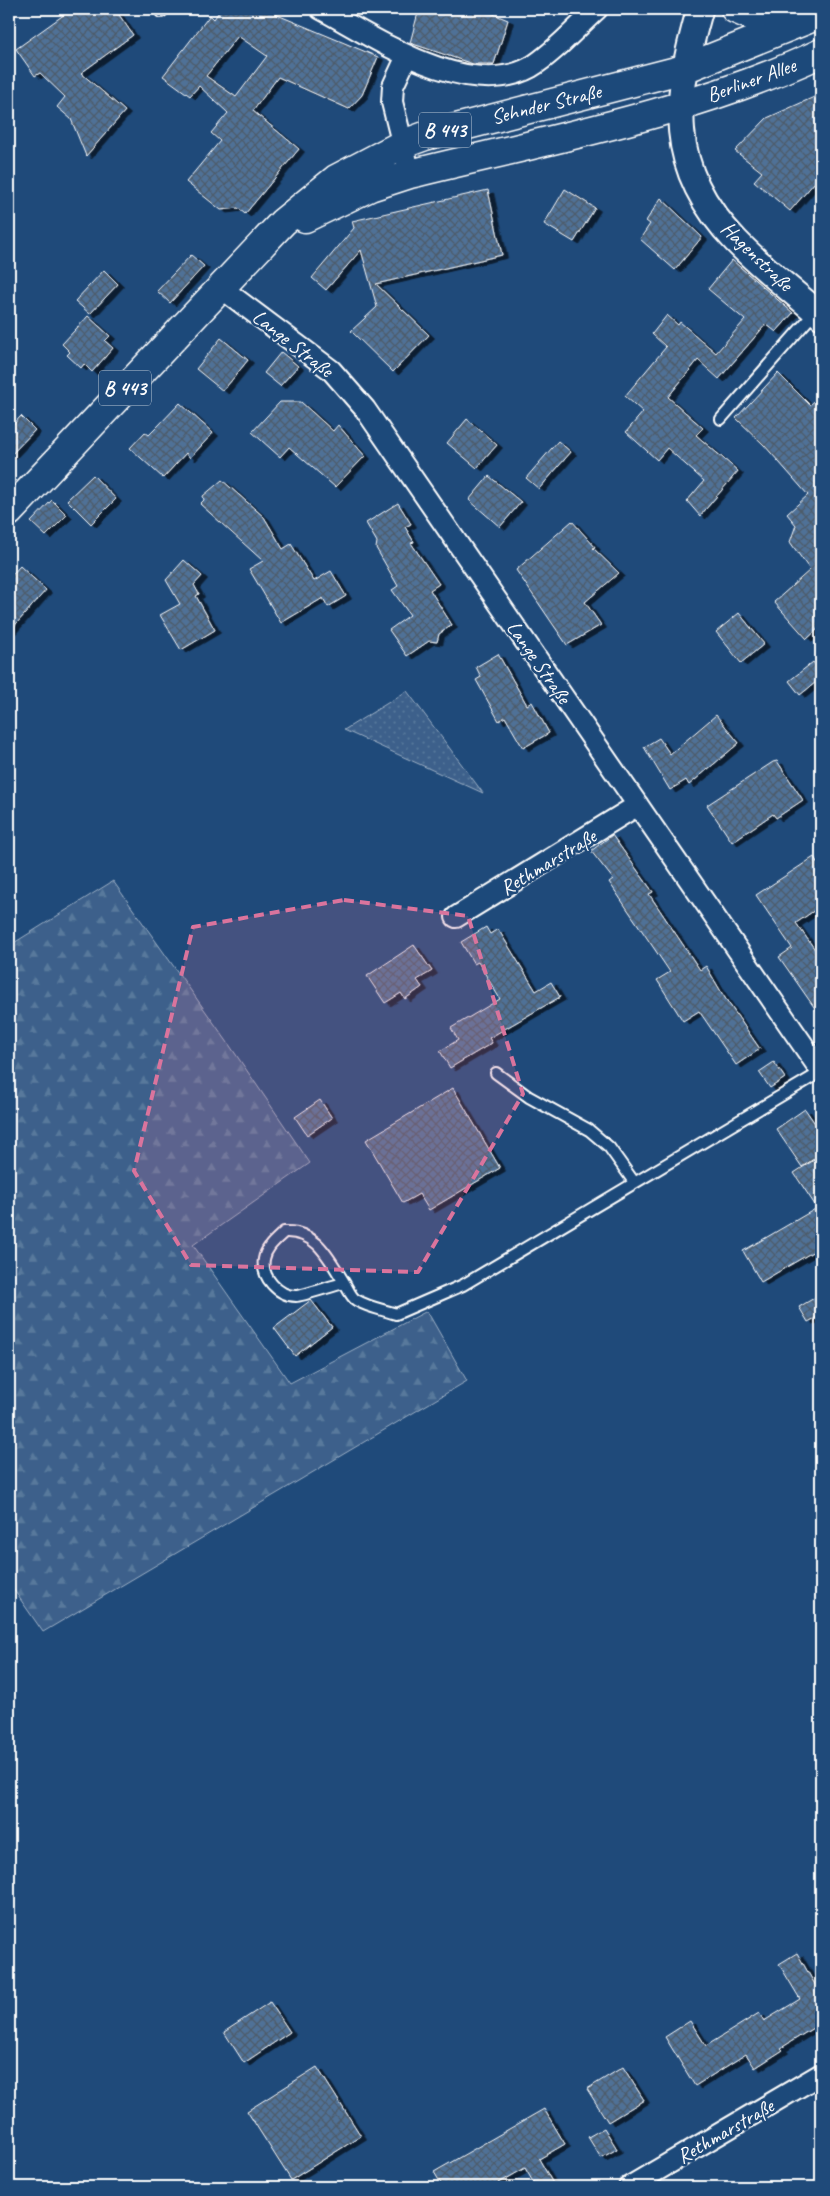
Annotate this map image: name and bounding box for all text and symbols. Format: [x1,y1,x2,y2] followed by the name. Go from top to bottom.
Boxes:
[703,51,800,108] street label: Berliner Allee
[488,77,606,130] street label: Sehnder Straße
[419,112,471,148] road number: B 443
[716,215,800,298] street label: Hagenstraße
[247,303,340,384] street label: Lange Straße
[99,370,151,406] road number: B 443
[501,615,578,710] street label: Lange Straße
[495,822,603,901] street label: Rethmarstraße
[672,2092,780,2169] street label: Rethmarstraße

